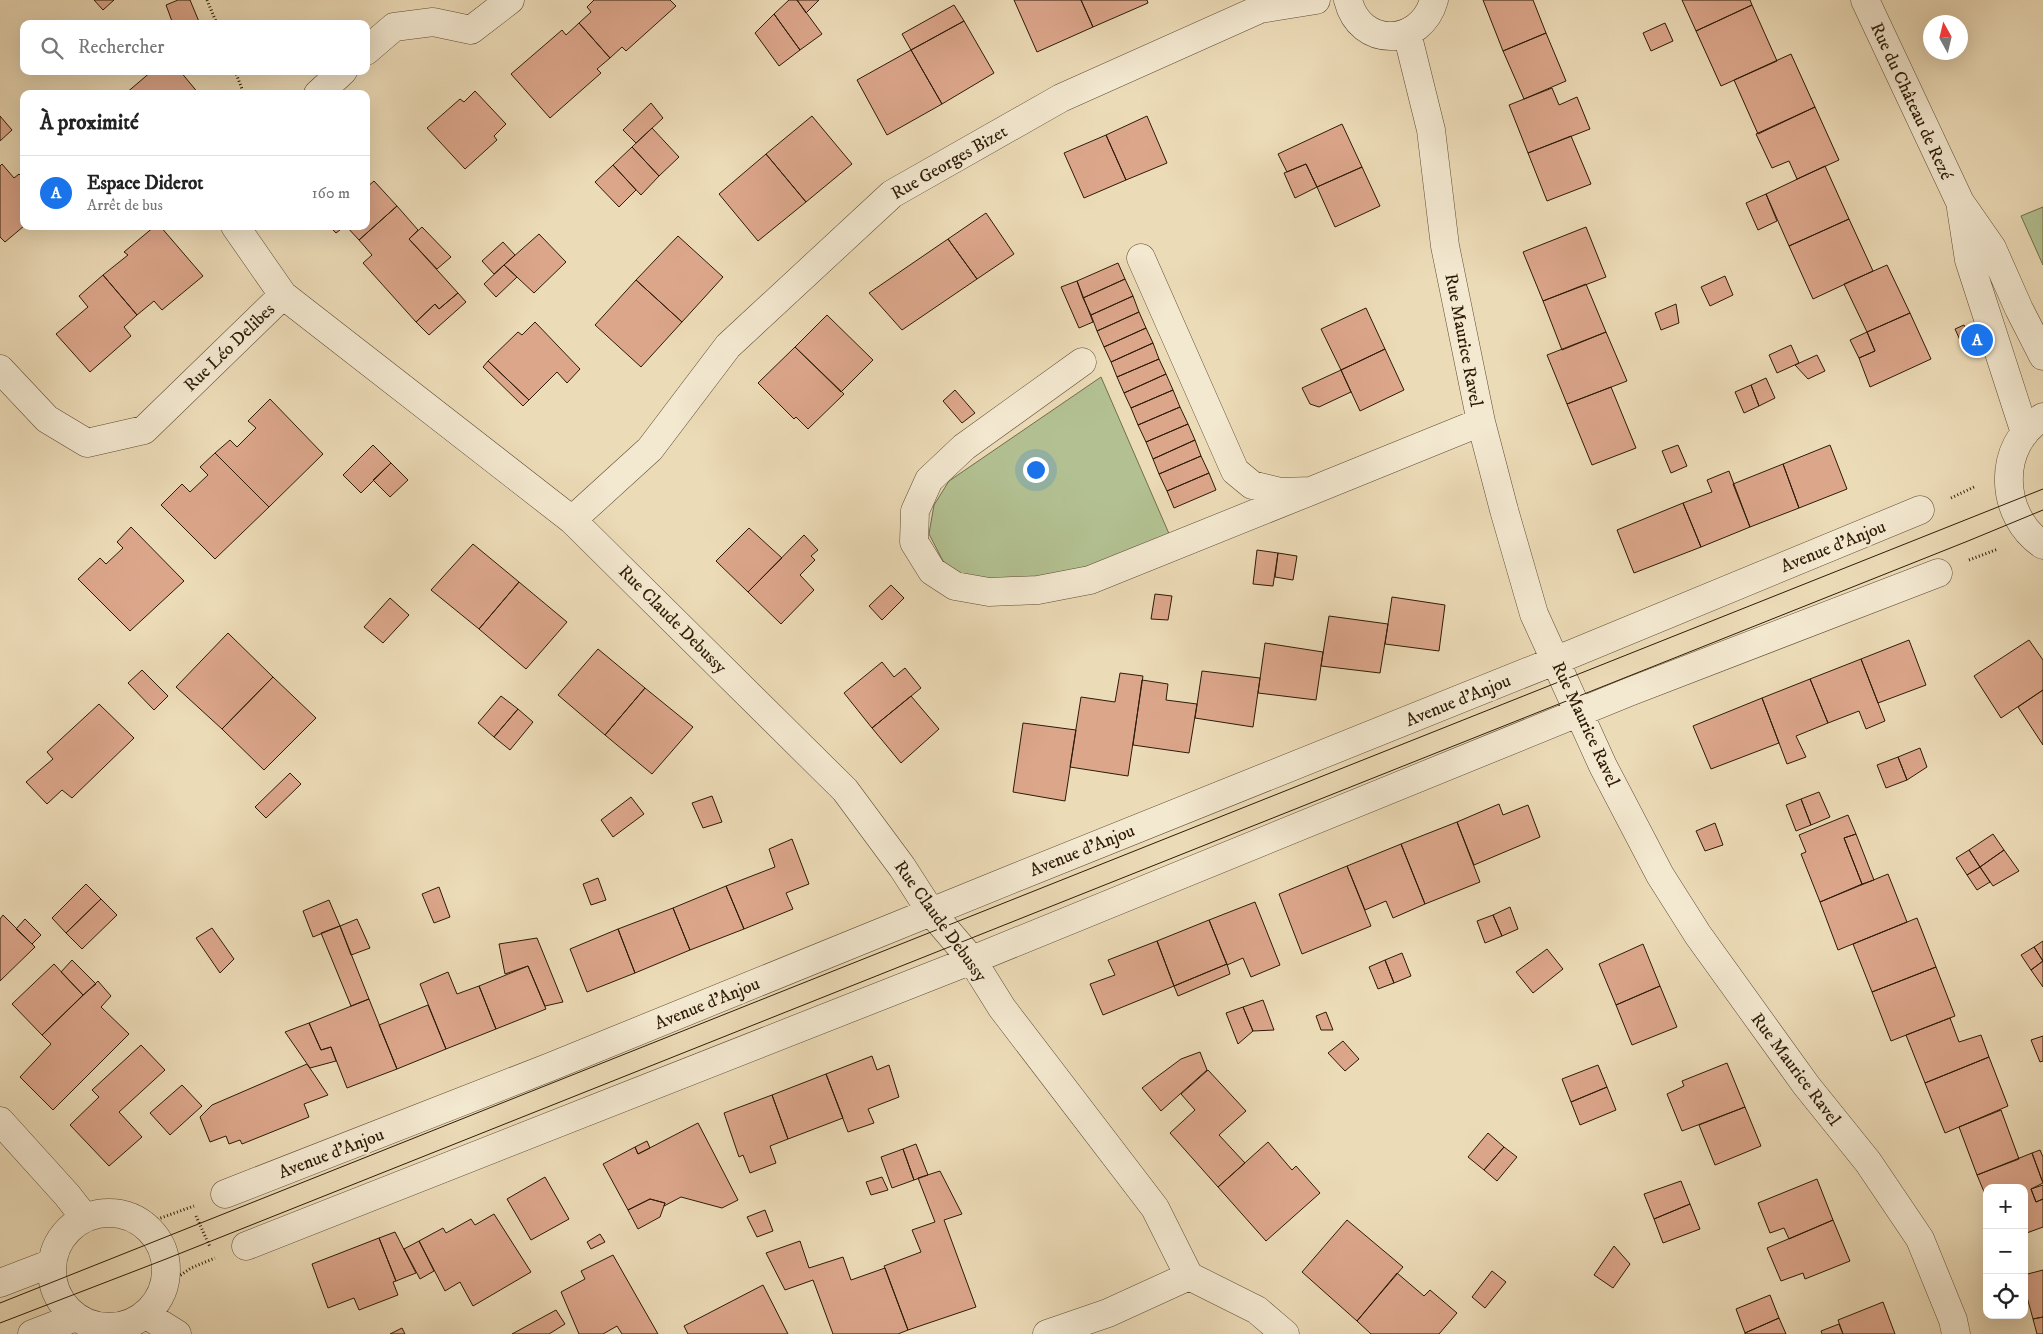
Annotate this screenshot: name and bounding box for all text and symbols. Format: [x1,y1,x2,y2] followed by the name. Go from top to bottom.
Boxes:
[1923,15,1968,60] north arrow
[1865,19,1957,184] street label: Rue du Château de Rezé
[20,20,370,75] search box
[38,34,66,62] icon: search
[78,36,164,59] text: Rechercher
[40,110,139,136] text: À proximité
[888,121,1012,205] street label: Rue Georges Bizet
[87,172,203,195] text: Espace Diderot
[51,183,61,203] text: A
[312,183,350,203] text: 160 m
[87,195,163,215] text: Arrêt de bus
[1439,272,1487,409] street label: Rue Maurice Ravel
[180,299,280,397] street label: Rue Léo Delibes
[1961,321,1993,359] pin: A
[1023,457,1049,483] your location
[1778,516,1889,578] street label: Avenue d'Anjou
[613,561,731,679] street label: Rue Claude Debussy
[1546,658,1624,791] street label: Rue Maurice Ravel
[1403,670,1514,732] street label: Avenue d'Anjou
[1027,820,1138,882] street label: Avenue d'Anjou
[889,857,992,987] street label: Rue Claude Debussy
[652,973,763,1035] street label: Avenue d'Anjou
[1746,1009,1845,1131] street label: Rue Maurice Ravel
[275,1124,388,1184] street label: Avenue d'Anjou
[1983,1184,2028,1319] map controls
[1983,1184,2028,1229] button: +
[1983,1229,2028,1274] button: −
[1983,1274,2028,1319] button: locate

